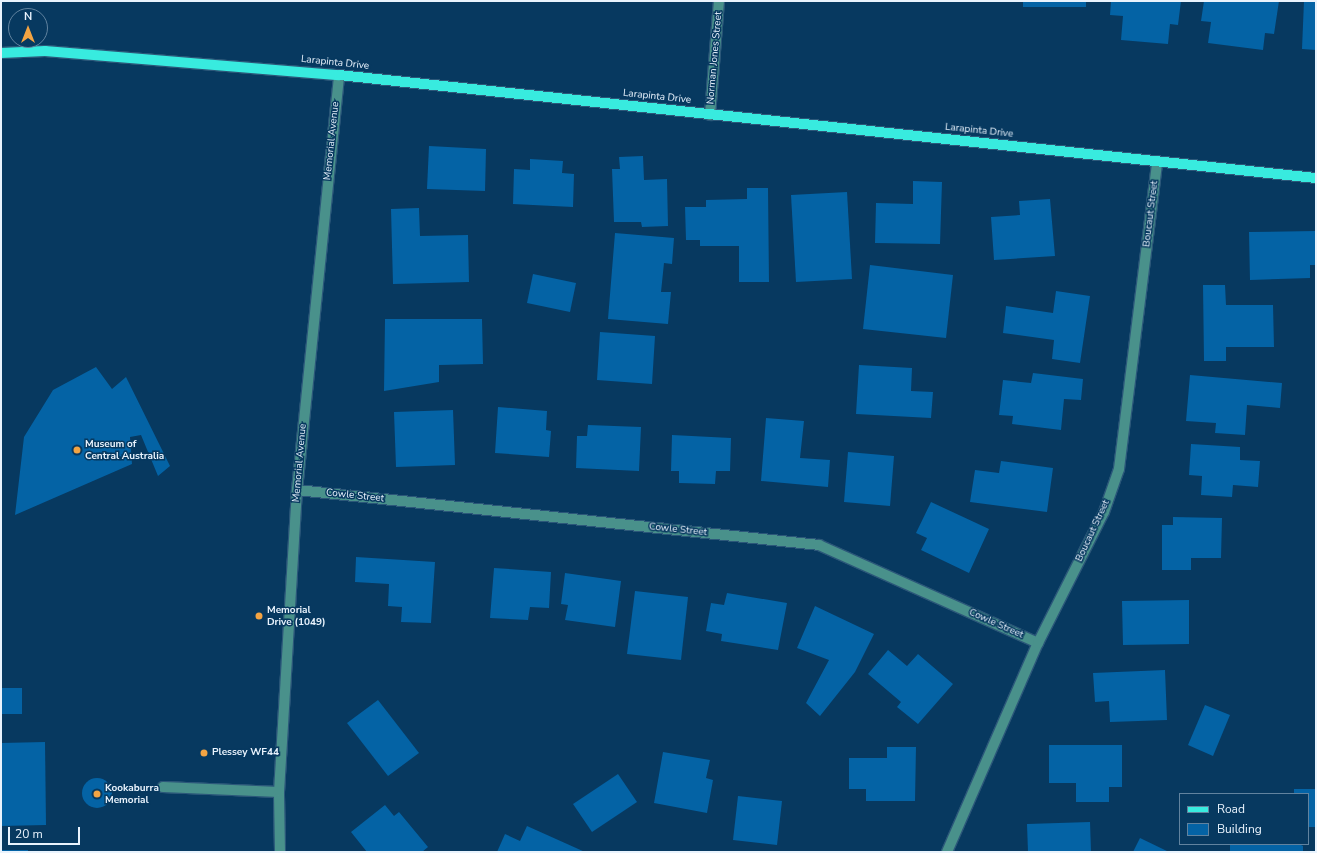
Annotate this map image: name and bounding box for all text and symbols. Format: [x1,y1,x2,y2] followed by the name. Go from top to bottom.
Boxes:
[8,8,48,48] north arrow
[24,9,32,24] text: N
[705,11,725,105] street label: Norman Jones Street
[300,53,370,73] street label: Larapinta Drive
[622,87,692,107] street label: Larapinta Drive
[322,101,342,181] street label: Memorial Avenue
[944,121,1014,141] street label: Larapinta Drive
[1141,180,1161,248] street label: Boucaut Street
[291,423,309,503] street label: Memorial Avenue
[85,438,164,462] place label: Museum of Central Australia
[72,445,82,455] marker: Museum of Central Australia
[325,487,385,505] street label: Cowle Street
[1073,498,1113,564] street label: Boucaut Street
[648,521,708,539] street label: Cowle Street
[267,604,326,628] place label: Memorial Drive (1049)
[967,607,1025,641] street label: Cowle Street
[254,611,264,621] marker: Memorial Drive (1049)
[212,747,279,759] place label: Plessey WF44
[199,748,209,758] marker: Plessey WF44
[105,782,159,806] place label: Kookaburra Memorial
[92,789,102,799] marker: Kookaburra Memorial
[1179,793,1309,845] legend
[1217,801,1245,817] text: Road
[10,819,82,845] scale bar
[1217,821,1262,837] text: Building
[15,826,43,842] text: 20 m

